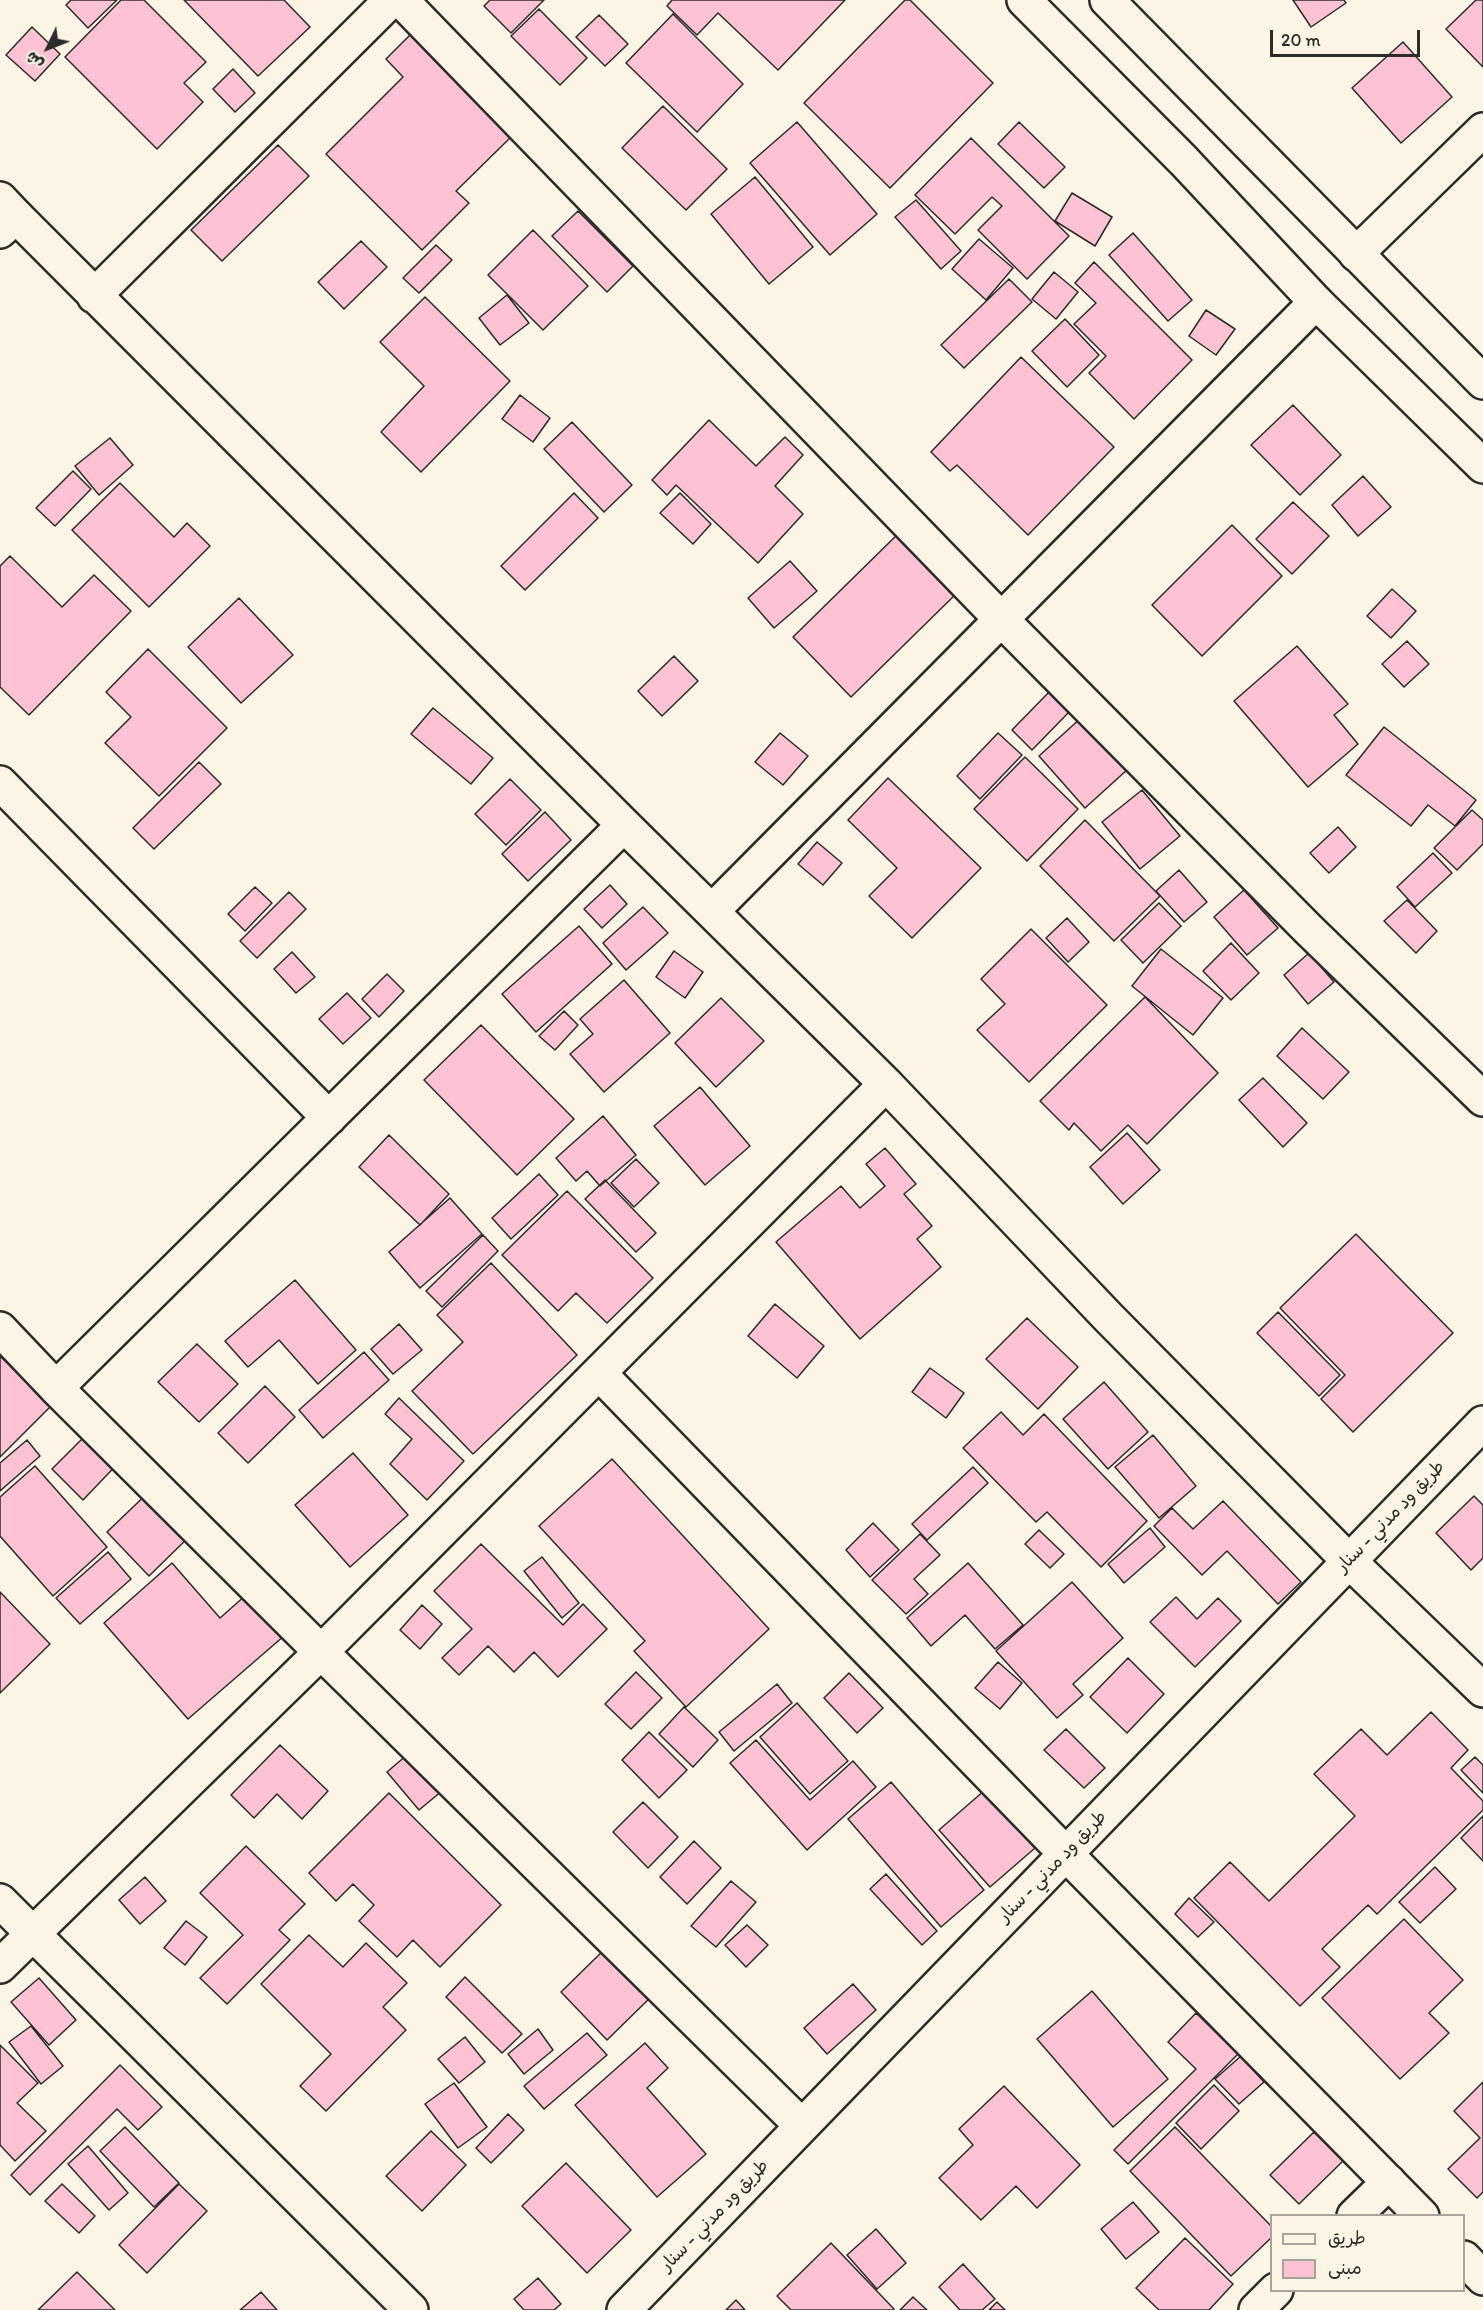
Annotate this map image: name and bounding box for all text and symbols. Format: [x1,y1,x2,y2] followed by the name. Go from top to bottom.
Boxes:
[18,18,78,78] north arrow
[1273,18,1423,56] scale bar
[1281,29,1321,51] text: 20 m
[22,48,47,74] text: ش
[1332,1457,1450,1577] street label: طريق ود مدني - سنار
[994,1807,1112,1927] street label: طريق ود مدني - سنار
[656,2156,774,2276] street label: طريق ود مدني - سنار
[1270,2214,1465,2292] legend
[1328,2227,1366,2249] text: طريق
[1328,2257,1362,2279] text: مبنى

